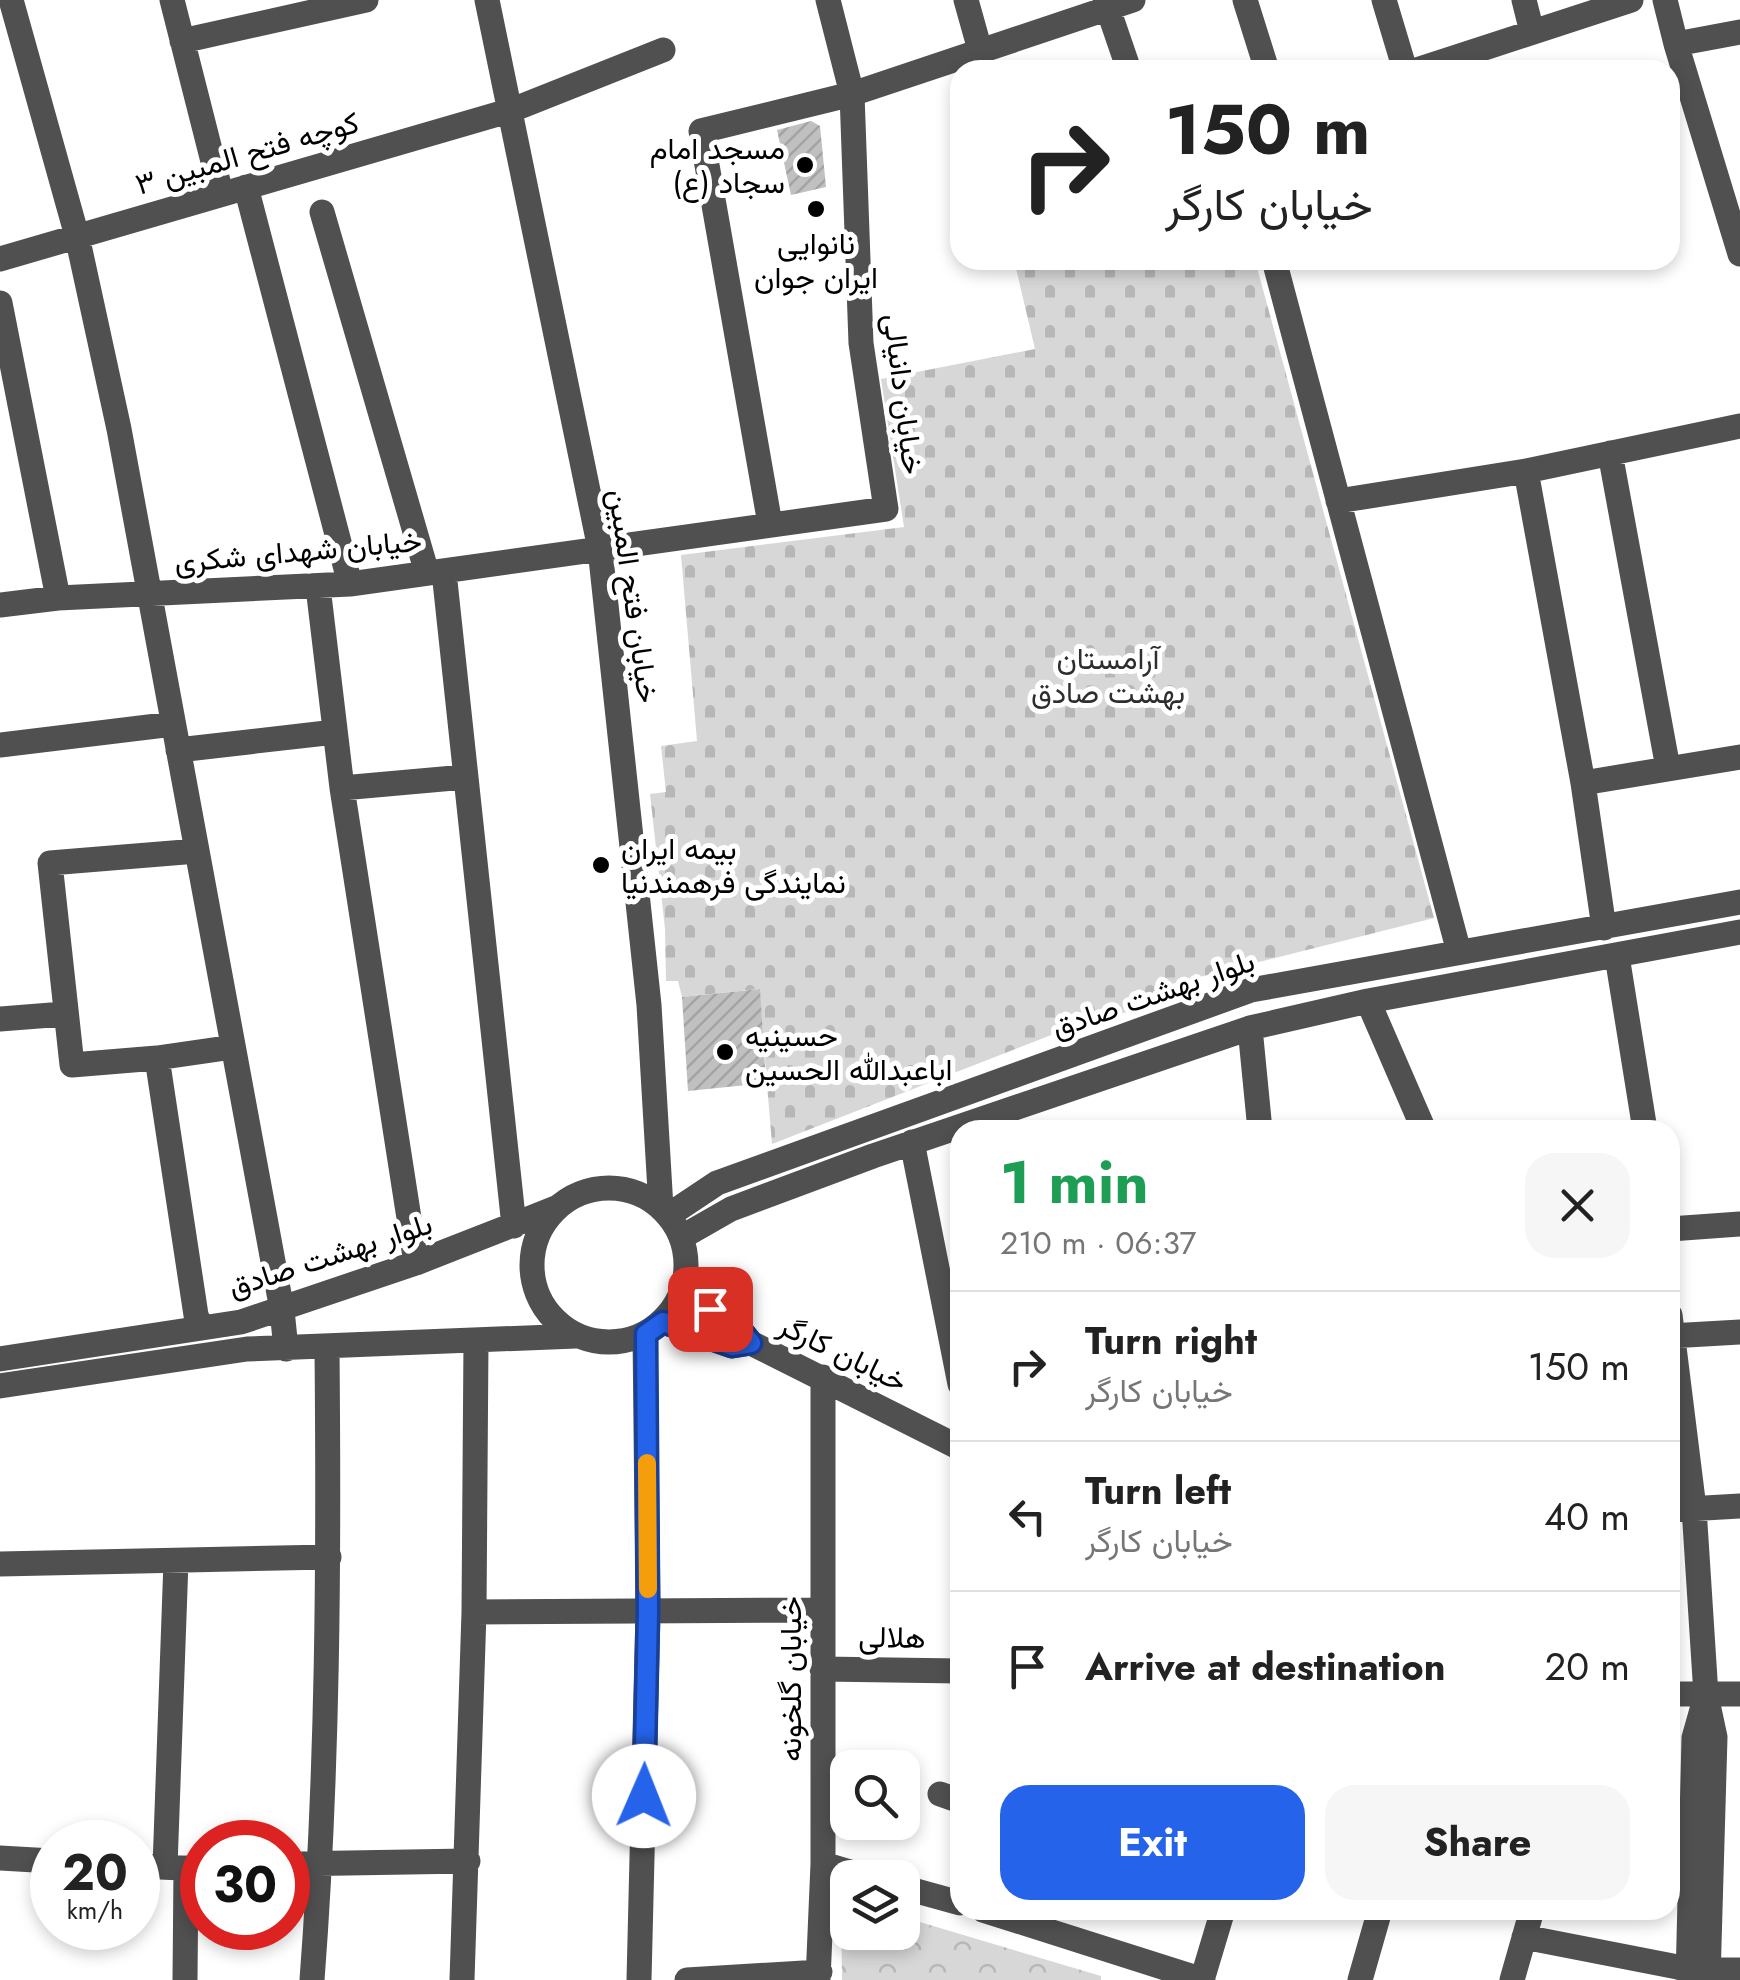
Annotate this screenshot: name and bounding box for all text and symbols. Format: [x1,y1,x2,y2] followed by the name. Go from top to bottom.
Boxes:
[1165,79,1371,180] text: 150 m
[1000,100,1130,230] icon: right
[130,101,364,205] street label: کوچه فتح المبین ۳
[650,127,785,204] place label: مسجد امام سجاد (ع)
[794,154,816,176] marker: مسجد امام سجاد (ع)
[1165,172,1373,237] text: خیابان کارگر
[805,198,827,220] marker: نانوایی ایران جوان
[754,222,878,299] place label: نانوایی ایران جوان
[873,311,935,477] street label: خیابان دانیالی
[598,486,670,706] street label: خیابان فتح المبین
[172,519,424,583] street label: خیابان شهدای شکری
[1031,637,1185,714] park label: آرامستان بهشت صادق
[621,827,846,904] place label: بیمه ایران نمایندگی فرهمندنیا
[590,854,612,876] marker: بیمه ایران نمایندگی فرهمندنیا
[1046,939,1260,1049] street label: بلوار بهشت صادق
[745,1014,952,1091] place label: حسینیه اباعبدالله الحسین
[714,1041,736,1063] marker: حسینیه اباعبدالله الحسین
[1000,1139,1149,1226] text: 1 min
[1525,1153,1630,1258] button: close
[223,1202,437,1308] street label: بلوار بهشت صادق
[1000,1220,1196,1266] text: 210 m · 06:37
[668,1267,753,1352] pin
[683,1282,738,1337] icon: arrive
[770,1303,915,1403] street label: خیابان کارگر
[1085,1313,1257,1368] text: Turn right
[1000,1339,1055,1394] icon: right
[1528,1339,1630,1394] text: 150 m
[1085,1368,1233,1414] text: خیابان کارگر
[1085,1463,1231,1518] text: Turn left
[1000,1489,1055,1544] icon: left
[1544,1489,1630,1544] text: 40 m
[1085,1518,1233,1564] text: خیابان کارگر
[769,1596,812,1762] street label: خیابان گلخونه
[858,1615,926,1659] street label: هلالی
[1000,1639,1055,1694] icon: arrive
[1085,1639,1446,1694] text: Arrive at destination
[1545,1639,1630,1694] text: 20 m
[592,1744,696,1848] position arrow
[830,1750,920,1950] map controls
[830,1750,920,1840] button: search
[1000,1785,1305,1900] button: Exit
[1325,1785,1630,1900] button: Share
[180,1820,310,1950] speed limit sign: 30
[62,1836,128,1909] text: 20
[830,1860,920,1950] button: layers
[67,1892,123,1928] text: km/h

